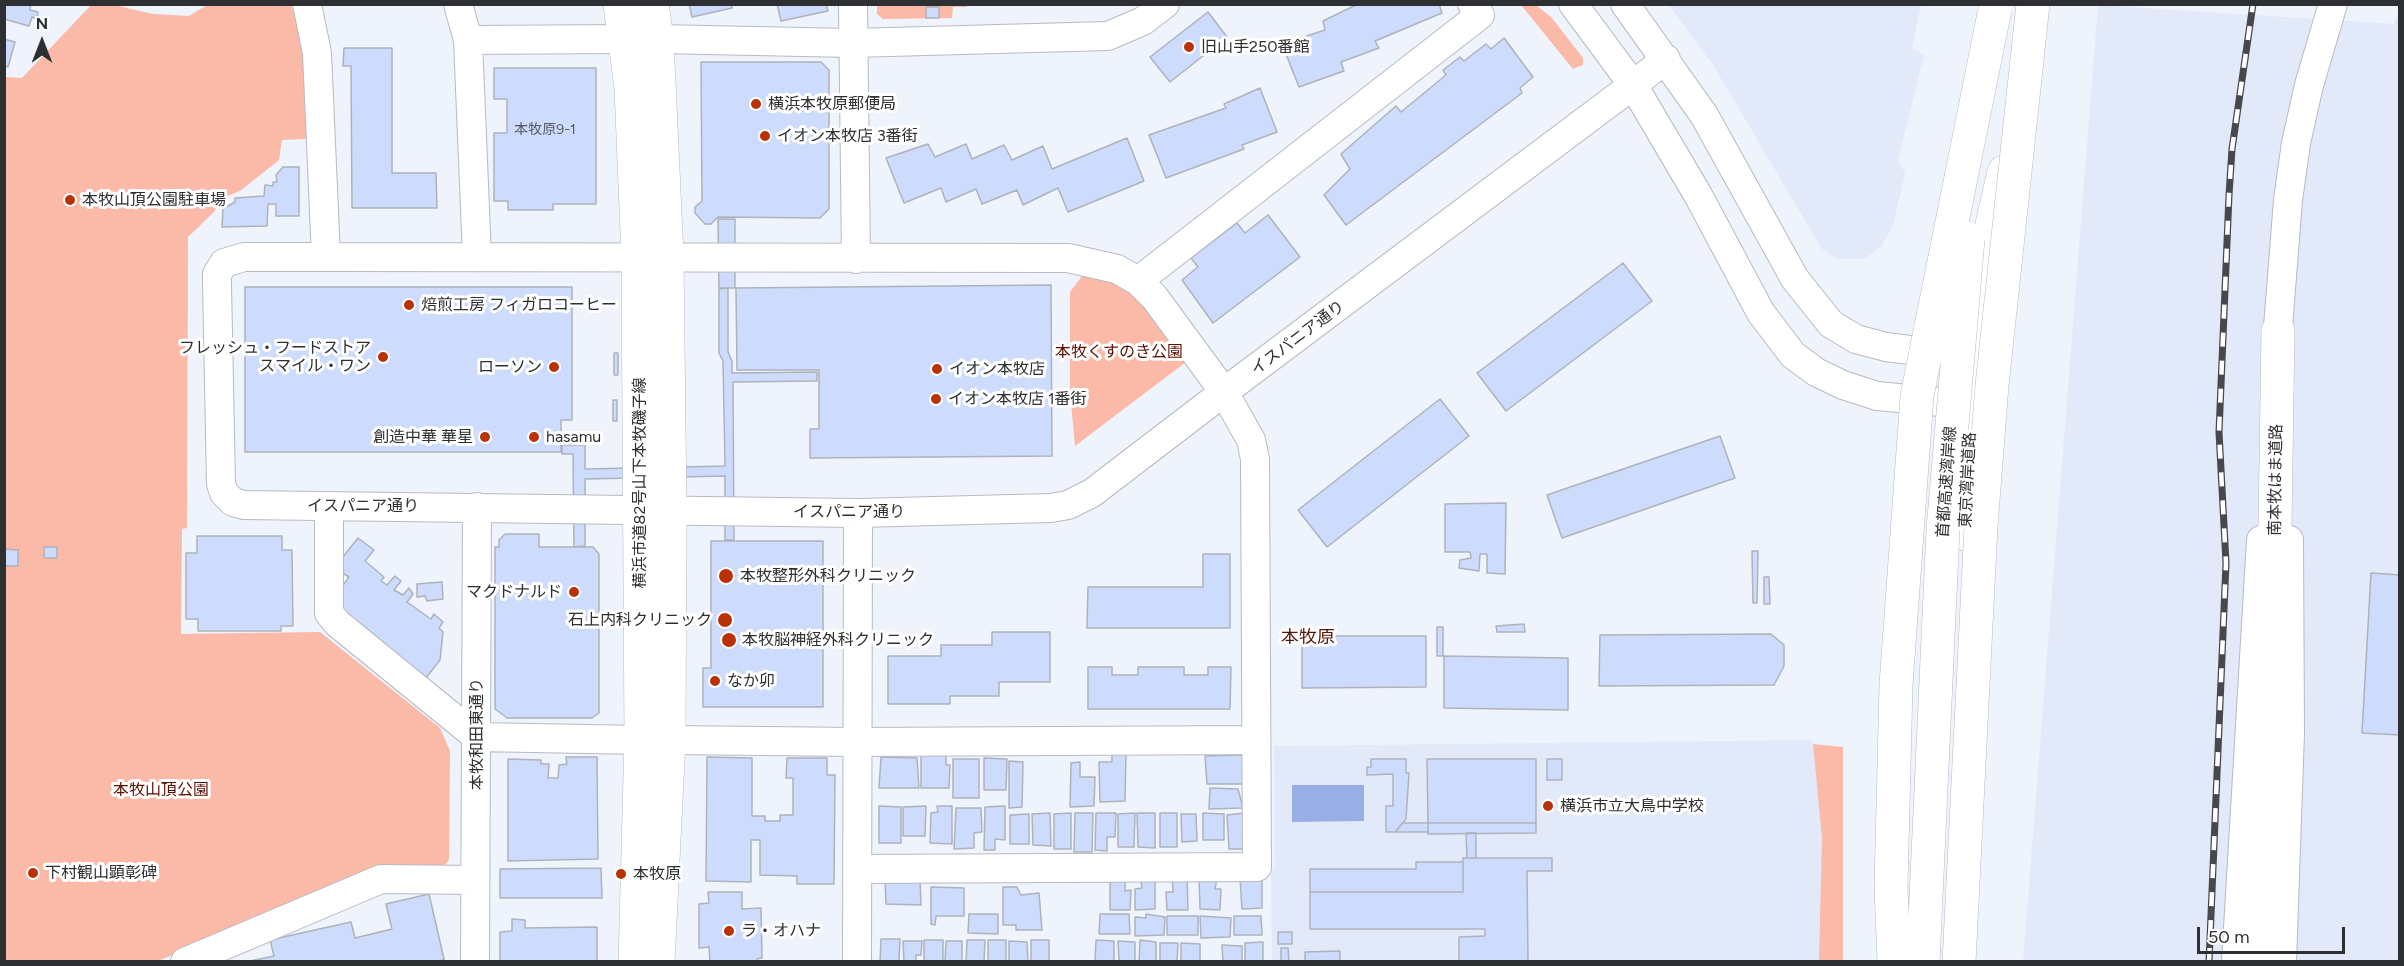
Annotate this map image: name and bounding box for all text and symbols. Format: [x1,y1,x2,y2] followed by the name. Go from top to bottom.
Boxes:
[12,12,72,72] north arrow
[36,14,48,33] text: N
[1201,37,1309,57] place label: 旧山手250番館
[1182,40,1196,54] marker: 旧山手250番館
[768,94,896,114] place label: 横浜本牧原郵便局
[749,97,763,111] marker: 横浜本牧原郵便局
[514,122,576,138] house number: 本牧原9-1
[777,126,918,146] place label: イオン本牧店 3番街
[758,129,772,143] marker: イオン本牧店 3番街
[82,190,226,210] place label: 本牧山頂公園駐車場
[63,193,77,207] marker: 本牧山頂公園駐車場
[421,295,617,315] place label: 焙煎工房 フィガロコーヒー
[1247,297,1349,379] street label: イスパニア通り
[402,298,416,312] marker: 焙煎工房 フィガロコーヒー
[179,338,371,376] place label: フレッシュ・フードストア スマイル・ワン
[1055,342,1183,362] park label: 本牧くすのき公園
[376,350,390,364] marker: フレッシュ・フードストア スマイル・ワン
[478,357,542,377] place label: ローソン
[949,359,1045,379] place label: イオン本牧店
[547,360,561,374] marker: ローソン
[930,362,944,376] marker: イオン本牧店
[630,378,650,588] street label: 横浜市道82号山下本牧磯子線
[948,389,1087,409] place label: イオン本牧店 1番街
[929,392,943,406] marker: イオン本牧店 1番街
[2265,424,2287,536] street label: 南本牧はま道路
[1934,425,1960,539] street label: 首都高速湾岸線
[373,427,473,447] place label: 創造中華 華星
[546,427,601,447] place label: hasamu
[478,430,492,444] marker: 創造中華 華星
[527,430,541,444] marker: hasamu
[1956,432,1980,528] street label: 東京湾岸道路
[307,496,419,516] street label: イスパニア通り
[793,502,905,522] street label: イスパニア通り
[740,566,916,586] place label: 本牧整形外科クリニック
[717,567,735,585] marker: 本牧整形外科クリニック
[466,582,562,602] place label: マクドナルド
[567,585,581,599] marker: マクドナルド
[568,610,712,630] place label: 石上内科クリニック
[716,611,734,629] marker: 石上内科クリニック
[1281,627,1335,649] district label: 本牧原
[742,630,934,650] place label: 本牧脳神経外科クリニック
[720,631,738,649] marker: 本牧脳神経外科クリニック
[727,671,775,691] place label: なか卯
[708,674,722,688] marker: なか卯
[467,678,487,790] street label: 本牧和田東通り
[113,780,209,800] park label: 本牧山頂公園
[1560,796,1704,816] place label: 横浜市立大鳥中学校
[1541,799,1555,813] marker: 横浜市立大鳥中学校
[45,863,157,883] place label: 下村観山顕彰碑
[633,864,681,884] place label: 本牧原
[26,866,40,880] marker: 下村観山顕彰碑
[614,867,628,881] marker: 本牧原
[2200,915,2348,953] scale bar
[741,921,821,941] place label: ラ・オハナ
[722,924,736,938] marker: ラ・オハナ
[2208,926,2250,948] text: 50 m

